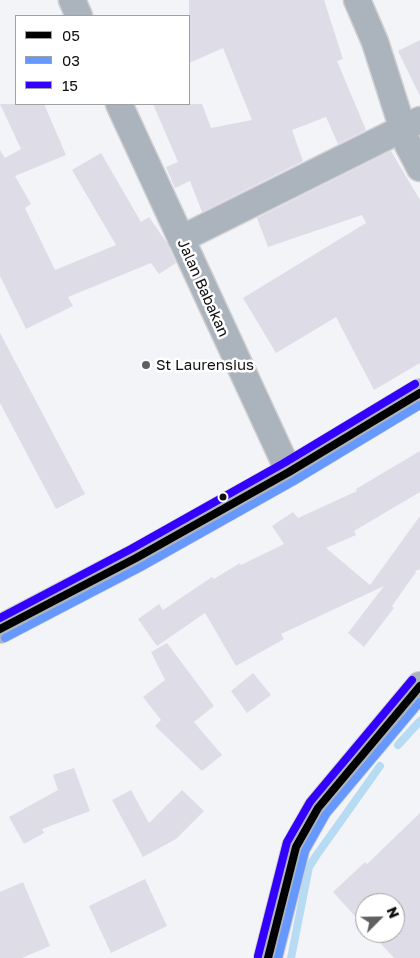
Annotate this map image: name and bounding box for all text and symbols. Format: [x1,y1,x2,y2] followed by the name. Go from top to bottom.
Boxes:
[15,15,190,105] legend
[62,26,80,44] text: 05
[62,51,80,69] text: 03
[62,76,78,94] text: 15
[173,236,233,340] street label: Jalan Babakan
[156,356,254,374] place label: St Laurensius
[140,359,152,371] marker: St Laurensius
[218,492,228,502] unlabelled marker
[355,893,405,943] north arrow
[383,904,403,921] text: N

